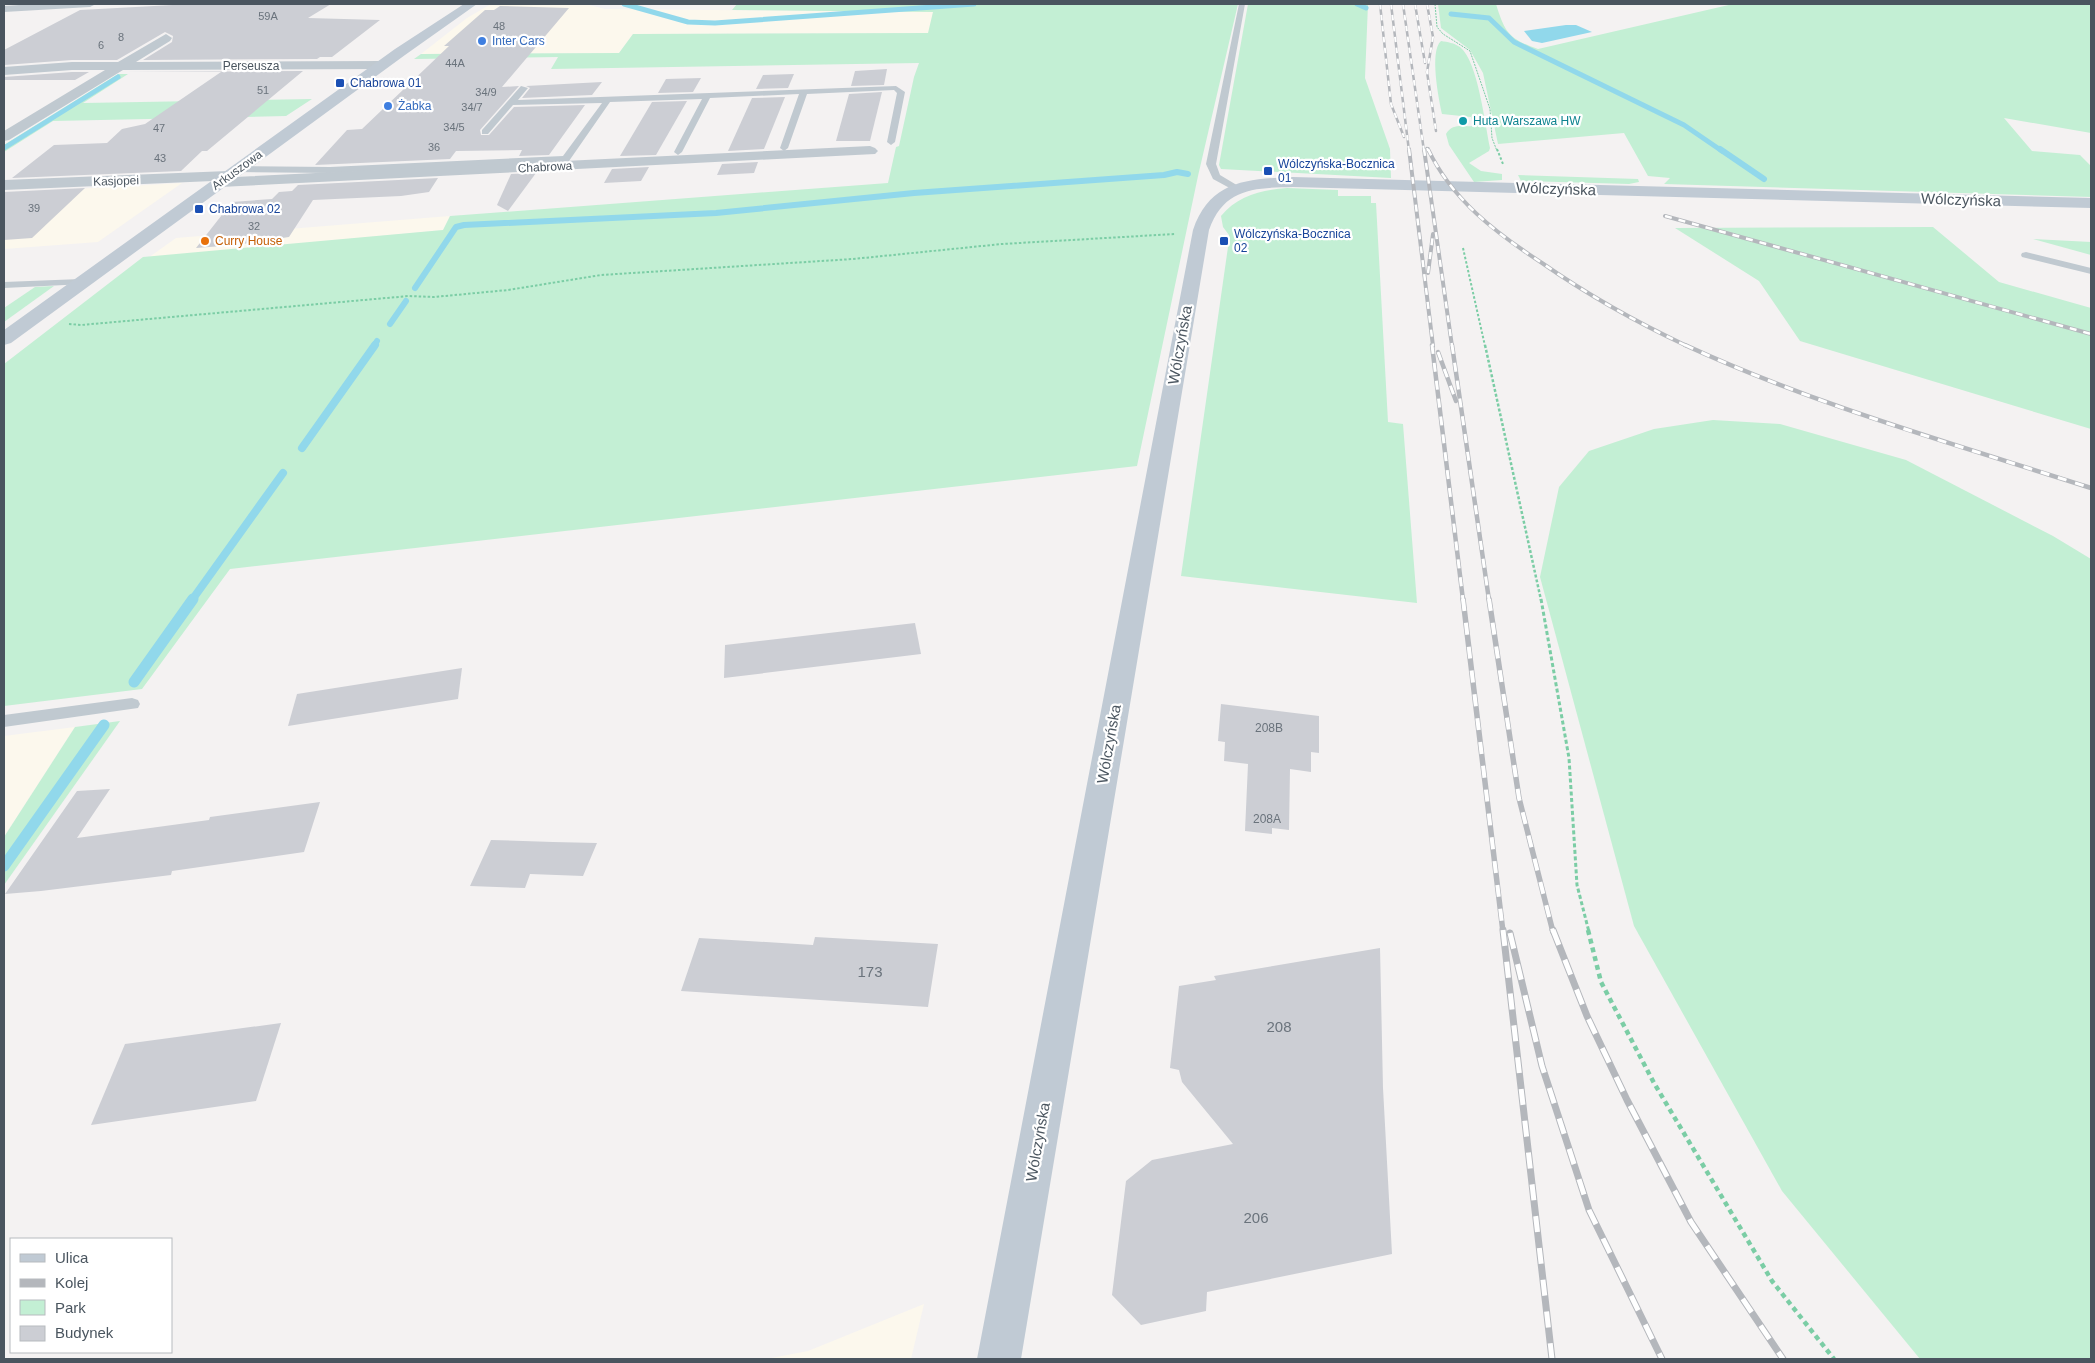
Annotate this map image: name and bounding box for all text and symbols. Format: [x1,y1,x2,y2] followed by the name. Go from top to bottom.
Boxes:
[258,10,278,22] house number: 59A
[493,20,505,32] house number: 48
[118,31,124,43] house number: 8
[492,34,545,48] place label: Inter Cars
[476,35,488,47] marker: Inter Cars
[98,39,104,51] house number: 6
[445,57,465,69] house number: 44A
[223,59,280,73] street label: Perseusza
[350,76,422,90] place label: Chabrowa 01
[334,77,346,89] marker: Chabrowa 01
[257,84,269,96] house number: 51
[475,86,497,98] house number: 34/9
[398,99,432,113] place label: Żabka
[382,100,394,112] marker: Żabka
[461,101,483,113] house number: 34/7
[1473,114,1581,128] place label: Huta Warszawa HW
[1457,115,1469,127] marker: Huta Warszawa HW
[443,121,465,133] house number: 34/5
[153,122,165,134] house number: 47
[428,141,440,153] house number: 36
[209,147,265,193] street label: Arkuszowa
[154,152,166,164] house number: 43
[1278,157,1395,185] place label: Wólczyńska-Bocznica 01
[517,159,573,175] street label: Chabrowa
[1262,165,1274,177] marker: Wólczyńska-Bocznica 01
[93,173,139,189] street label: Kasjopei
[1516,179,1597,198] street label: Wólczyńska
[1921,190,2002,209] street label: Wólczyńska
[28,202,40,214] house number: 39
[209,202,281,216] place label: Chabrowa 02
[193,203,205,215] marker: Chabrowa 02
[248,220,260,232] house number: 32
[1234,227,1351,255] place label: Wólczyńska-Bocznica 02
[215,234,283,248] place label: Curry House
[199,235,211,247] marker: Curry House
[1218,235,1230,247] marker: Wólczyńska-Bocznica 02
[1164,303,1195,386] street label: Wólczyńska
[1093,702,1124,785] street label: Wólczyńska
[1255,721,1283,735] house number: 208B
[1253,812,1281,826] house number: 208A
[857,963,883,980] house number: 173
[1266,1018,1292,1035] house number: 208
[1022,1100,1053,1183] street label: Wólczyńska
[1243,1209,1269,1226] house number: 206
[10,1238,172,1353] legend
[55,1249,89,1266] text: Ulica
[55,1274,88,1291] text: Kolej
[55,1299,86,1316] text: Park
[55,1324,114,1341] text: Budynek

